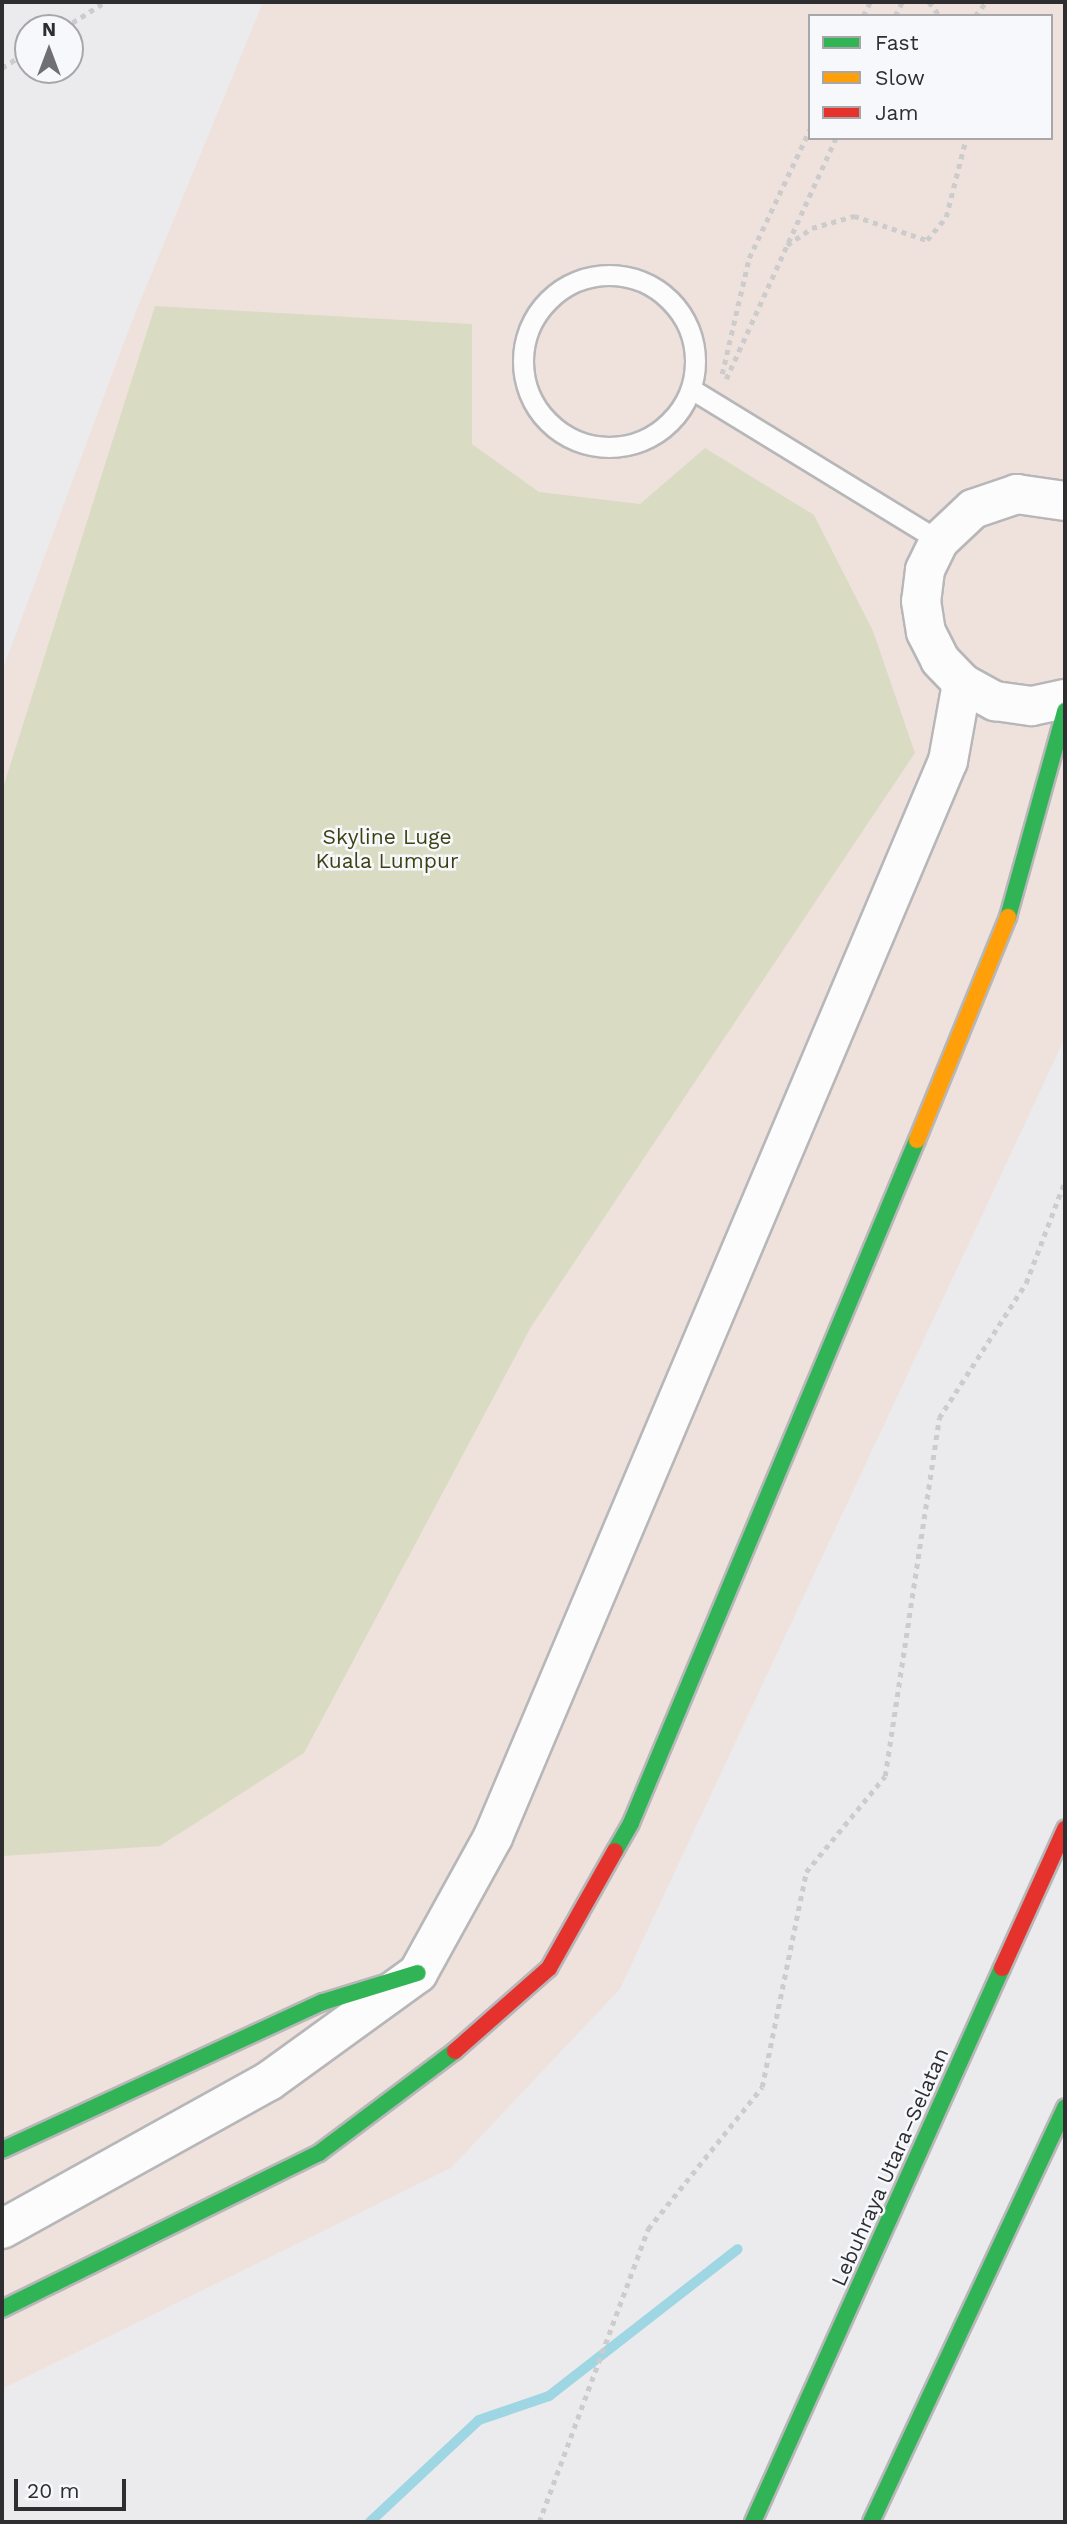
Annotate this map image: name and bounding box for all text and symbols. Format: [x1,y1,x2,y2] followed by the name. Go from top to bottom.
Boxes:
[14,14,84,84] north arrow
[808,14,1053,140] legend
[42,18,56,41] text: N
[875,30,919,55] text: Fast
[875,65,925,90] text: Slow
[875,100,918,125] text: Jam
[315,824,459,874] park label: Skyline Luge Kuala Lumpur
[826,2044,954,2290] street label: Lebuhraya Utara–Selatan
[18,2464,130,2508] scale bar
[27,2478,79,2503] text: 20 m

